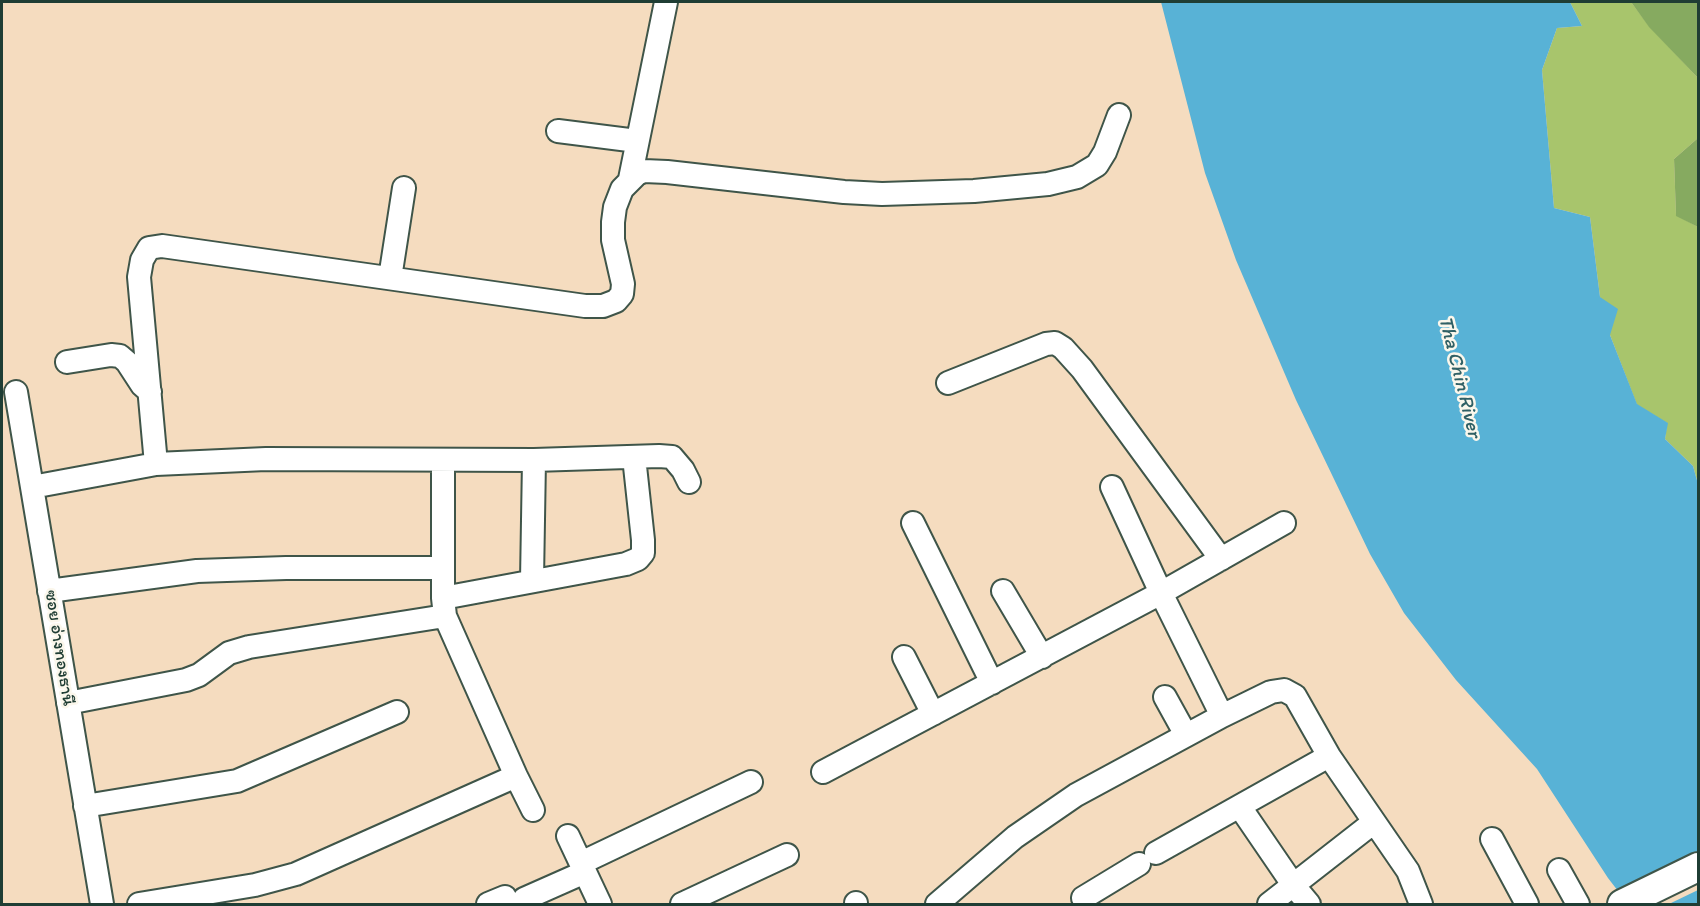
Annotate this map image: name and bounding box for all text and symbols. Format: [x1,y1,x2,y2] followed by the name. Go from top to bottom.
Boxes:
[1432,314,1486,440] water label: Tha Chin River
[39,589,79,707] street label: ซอย อ่างทองธานี

